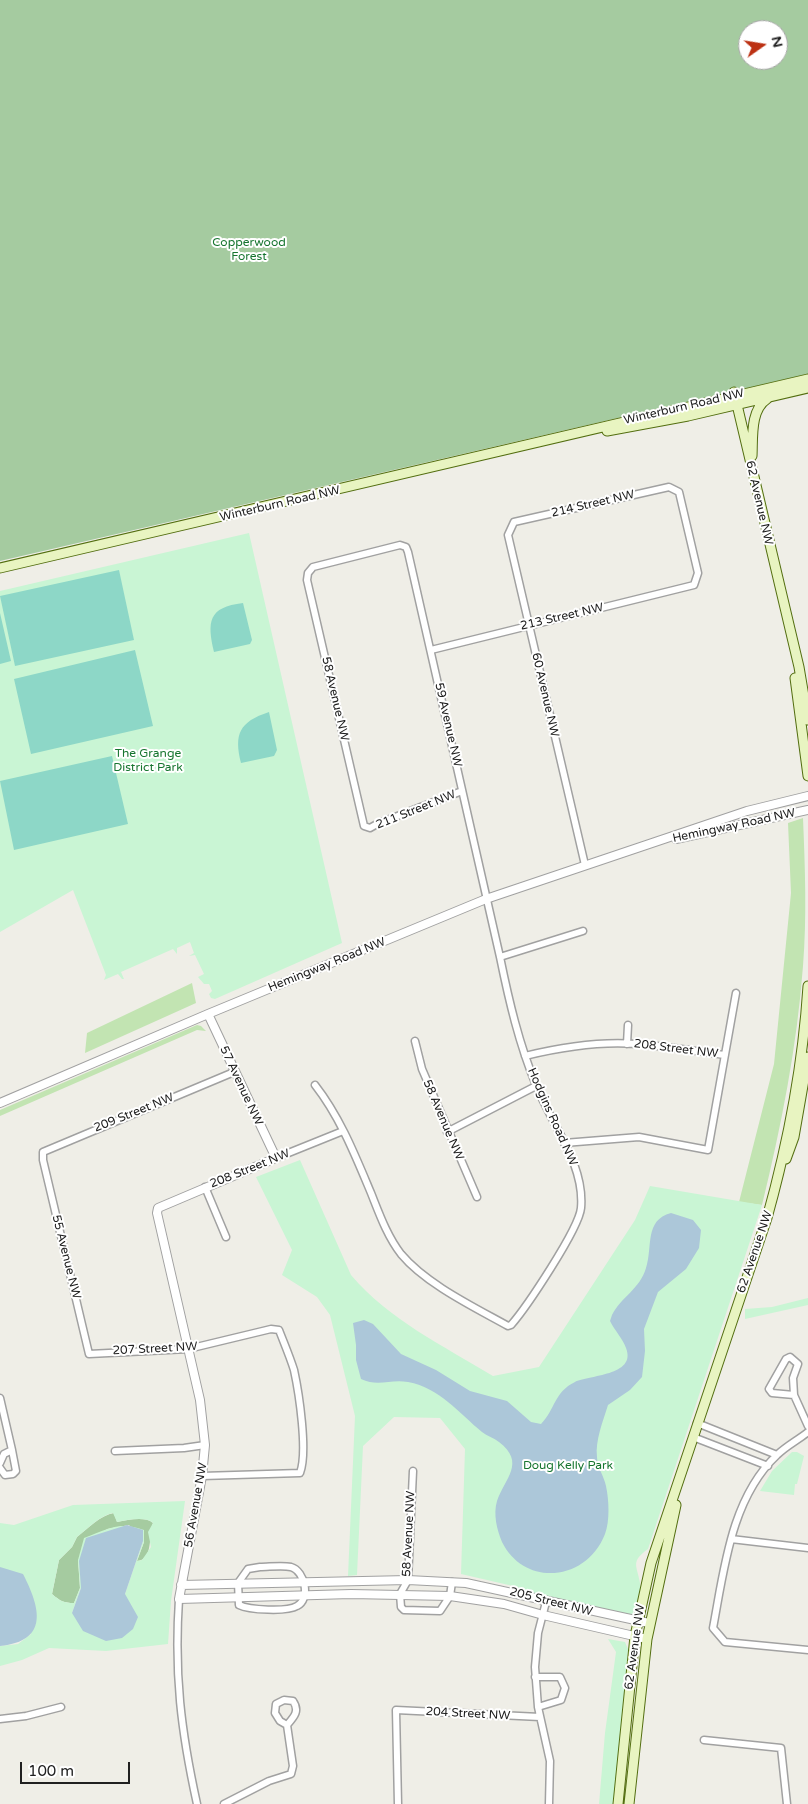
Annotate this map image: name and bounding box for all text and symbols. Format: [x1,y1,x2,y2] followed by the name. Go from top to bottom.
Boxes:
[738,20,788,70] north arrow
[768,34,787,49] text: N
[212,236,286,264] park label: Copperwood Forest
[622,386,746,428] street label: Winterburn Road NW
[742,459,776,547] street label: 62 Avenue NW
[218,483,342,525] street label: Winterburn Road NW
[550,487,636,521] street label: 214 Street NW
[519,600,605,634] street label: 213 Street NW
[528,651,562,739] street label: 60 Avenue NW
[318,655,352,743] street label: 58 Avenue NW
[431,681,465,769] street label: 59 Avenue NW
[113,747,183,775] park label: The Grange District Park
[374,787,458,833] street label: 211 Street NW
[671,806,797,846] street label: Hemingway Road NW
[266,935,388,995] street label: Hemingway Road NW
[633,1037,719,1061] street label: 208 Street NW
[216,1044,266,1128] street label: 57 Avenue NW
[524,1066,580,1168] street label: Hodgins Road NW
[420,1078,466,1162] street label: 58 Avenue NW
[92,1090,176,1136] street label: 209 Street NW
[208,1146,292,1192] street label: 208 Street NW
[734,1209,776,1295] street label: 62 Avenue NW
[49,1214,83,1300] street label: 55 Avenue NW
[112,1340,198,1358] street label: 207 Street NW
[523,1459,613,1473] park label: Doug Kelly Park
[181,1461,211,1549] street label: 56 Avenue NW
[400,1491,418,1577] street label: 58 Avenue NW
[508,1585,594,1619] street label: 205 Street NW
[622,1603,648,1691] street label: 62 Avenue NW
[425,1705,511,1723] street label: 204 Street NW
[22,1752,132,1784] scale bar
[28,1762,74,1780] text: 100 m

